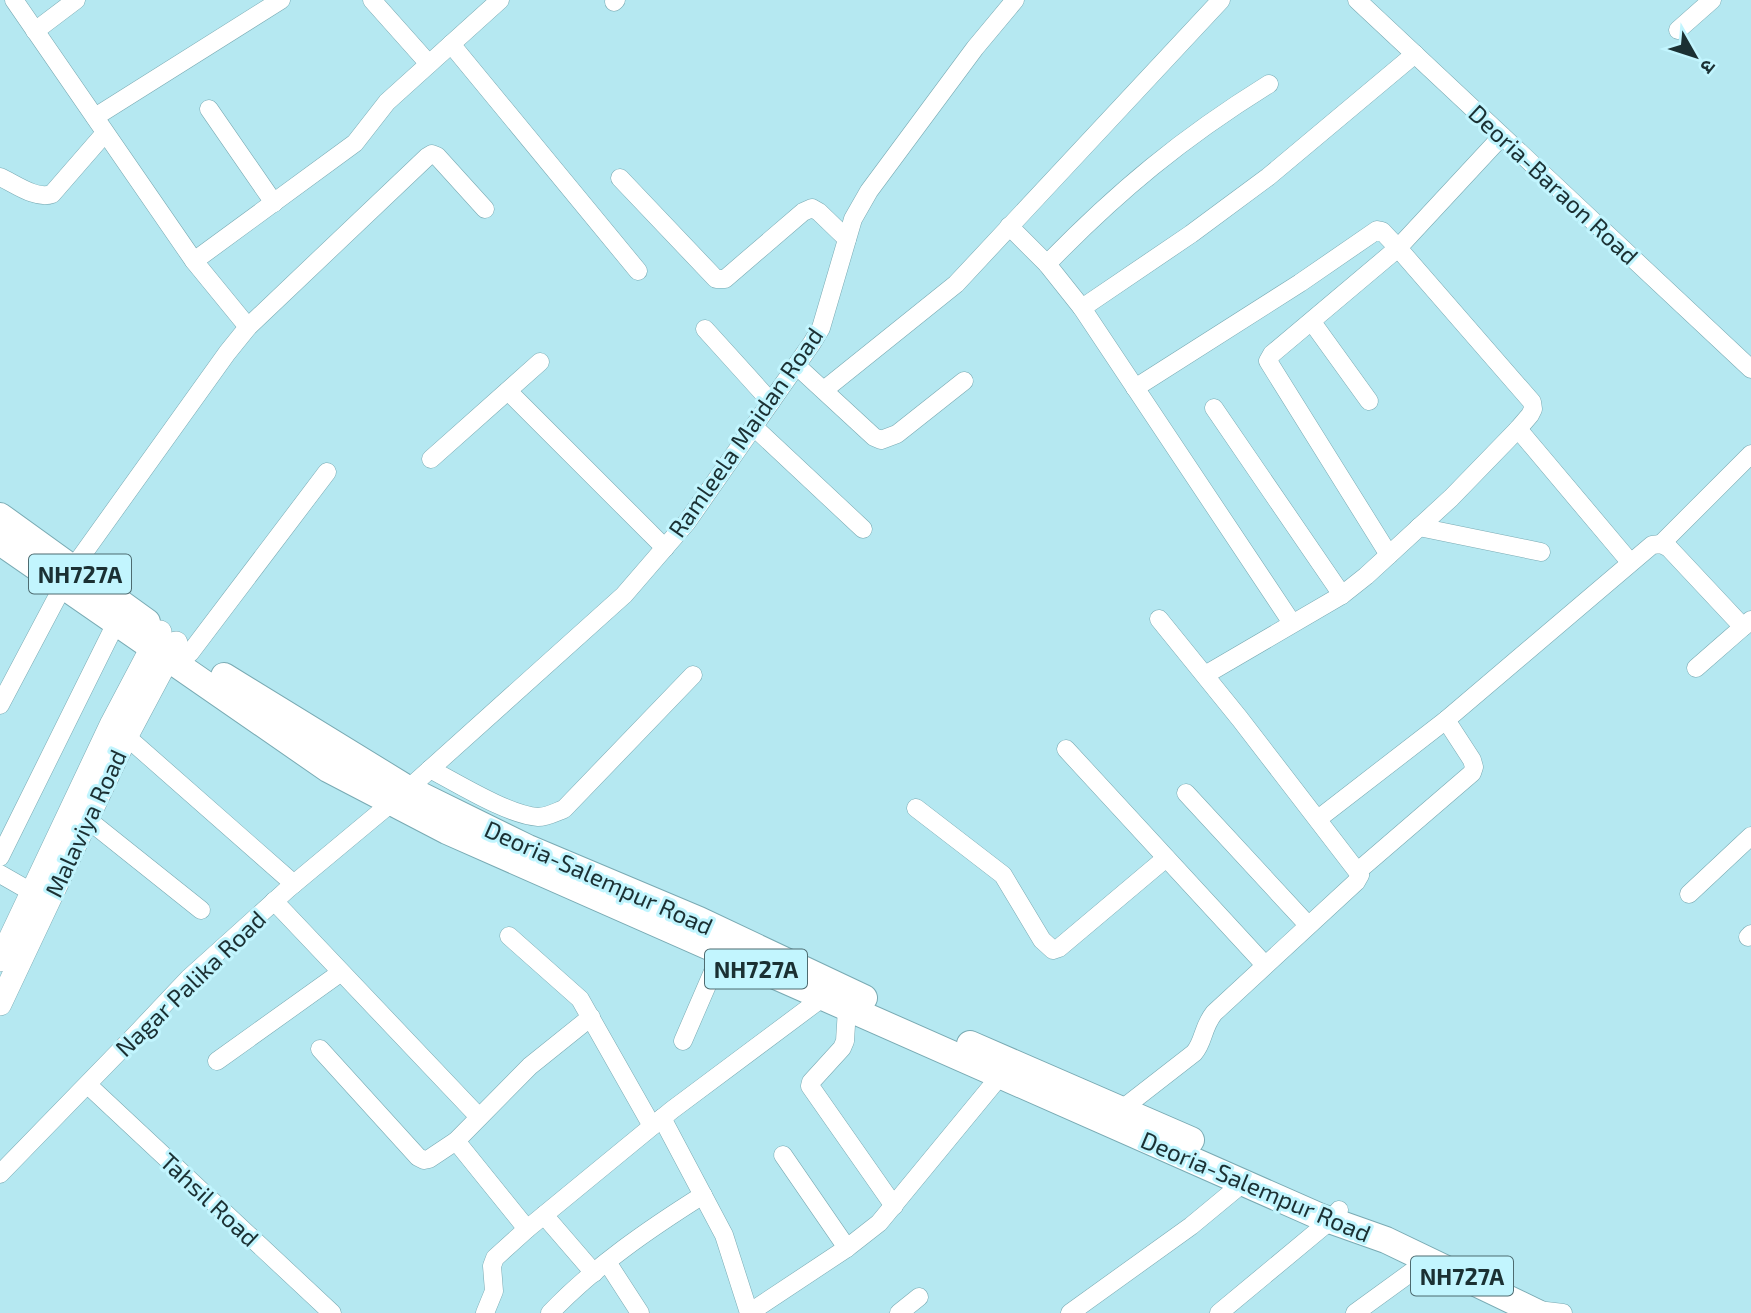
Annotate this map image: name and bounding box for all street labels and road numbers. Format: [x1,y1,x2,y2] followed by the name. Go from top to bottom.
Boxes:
[1463,98,1645,270] street label: Deoria-Baraon Road
[662,322,828,542] street label: Ramleela Maidan Road
[29,554,131,594] road number: NH727A
[38,745,132,901] street label: Malaviya Road
[480,814,718,940] street label: Deoria-Salempur Road
[109,904,271,1062] street label: Nagar Palika Road
[705,950,807,988] road number: NH727A
[1137,1124,1375,1248] street label: Deoria-Salempur Road
[155,1146,265,1252] street label: Tahsil Road
[1411,1256,1513,1296] road number: NH727A

